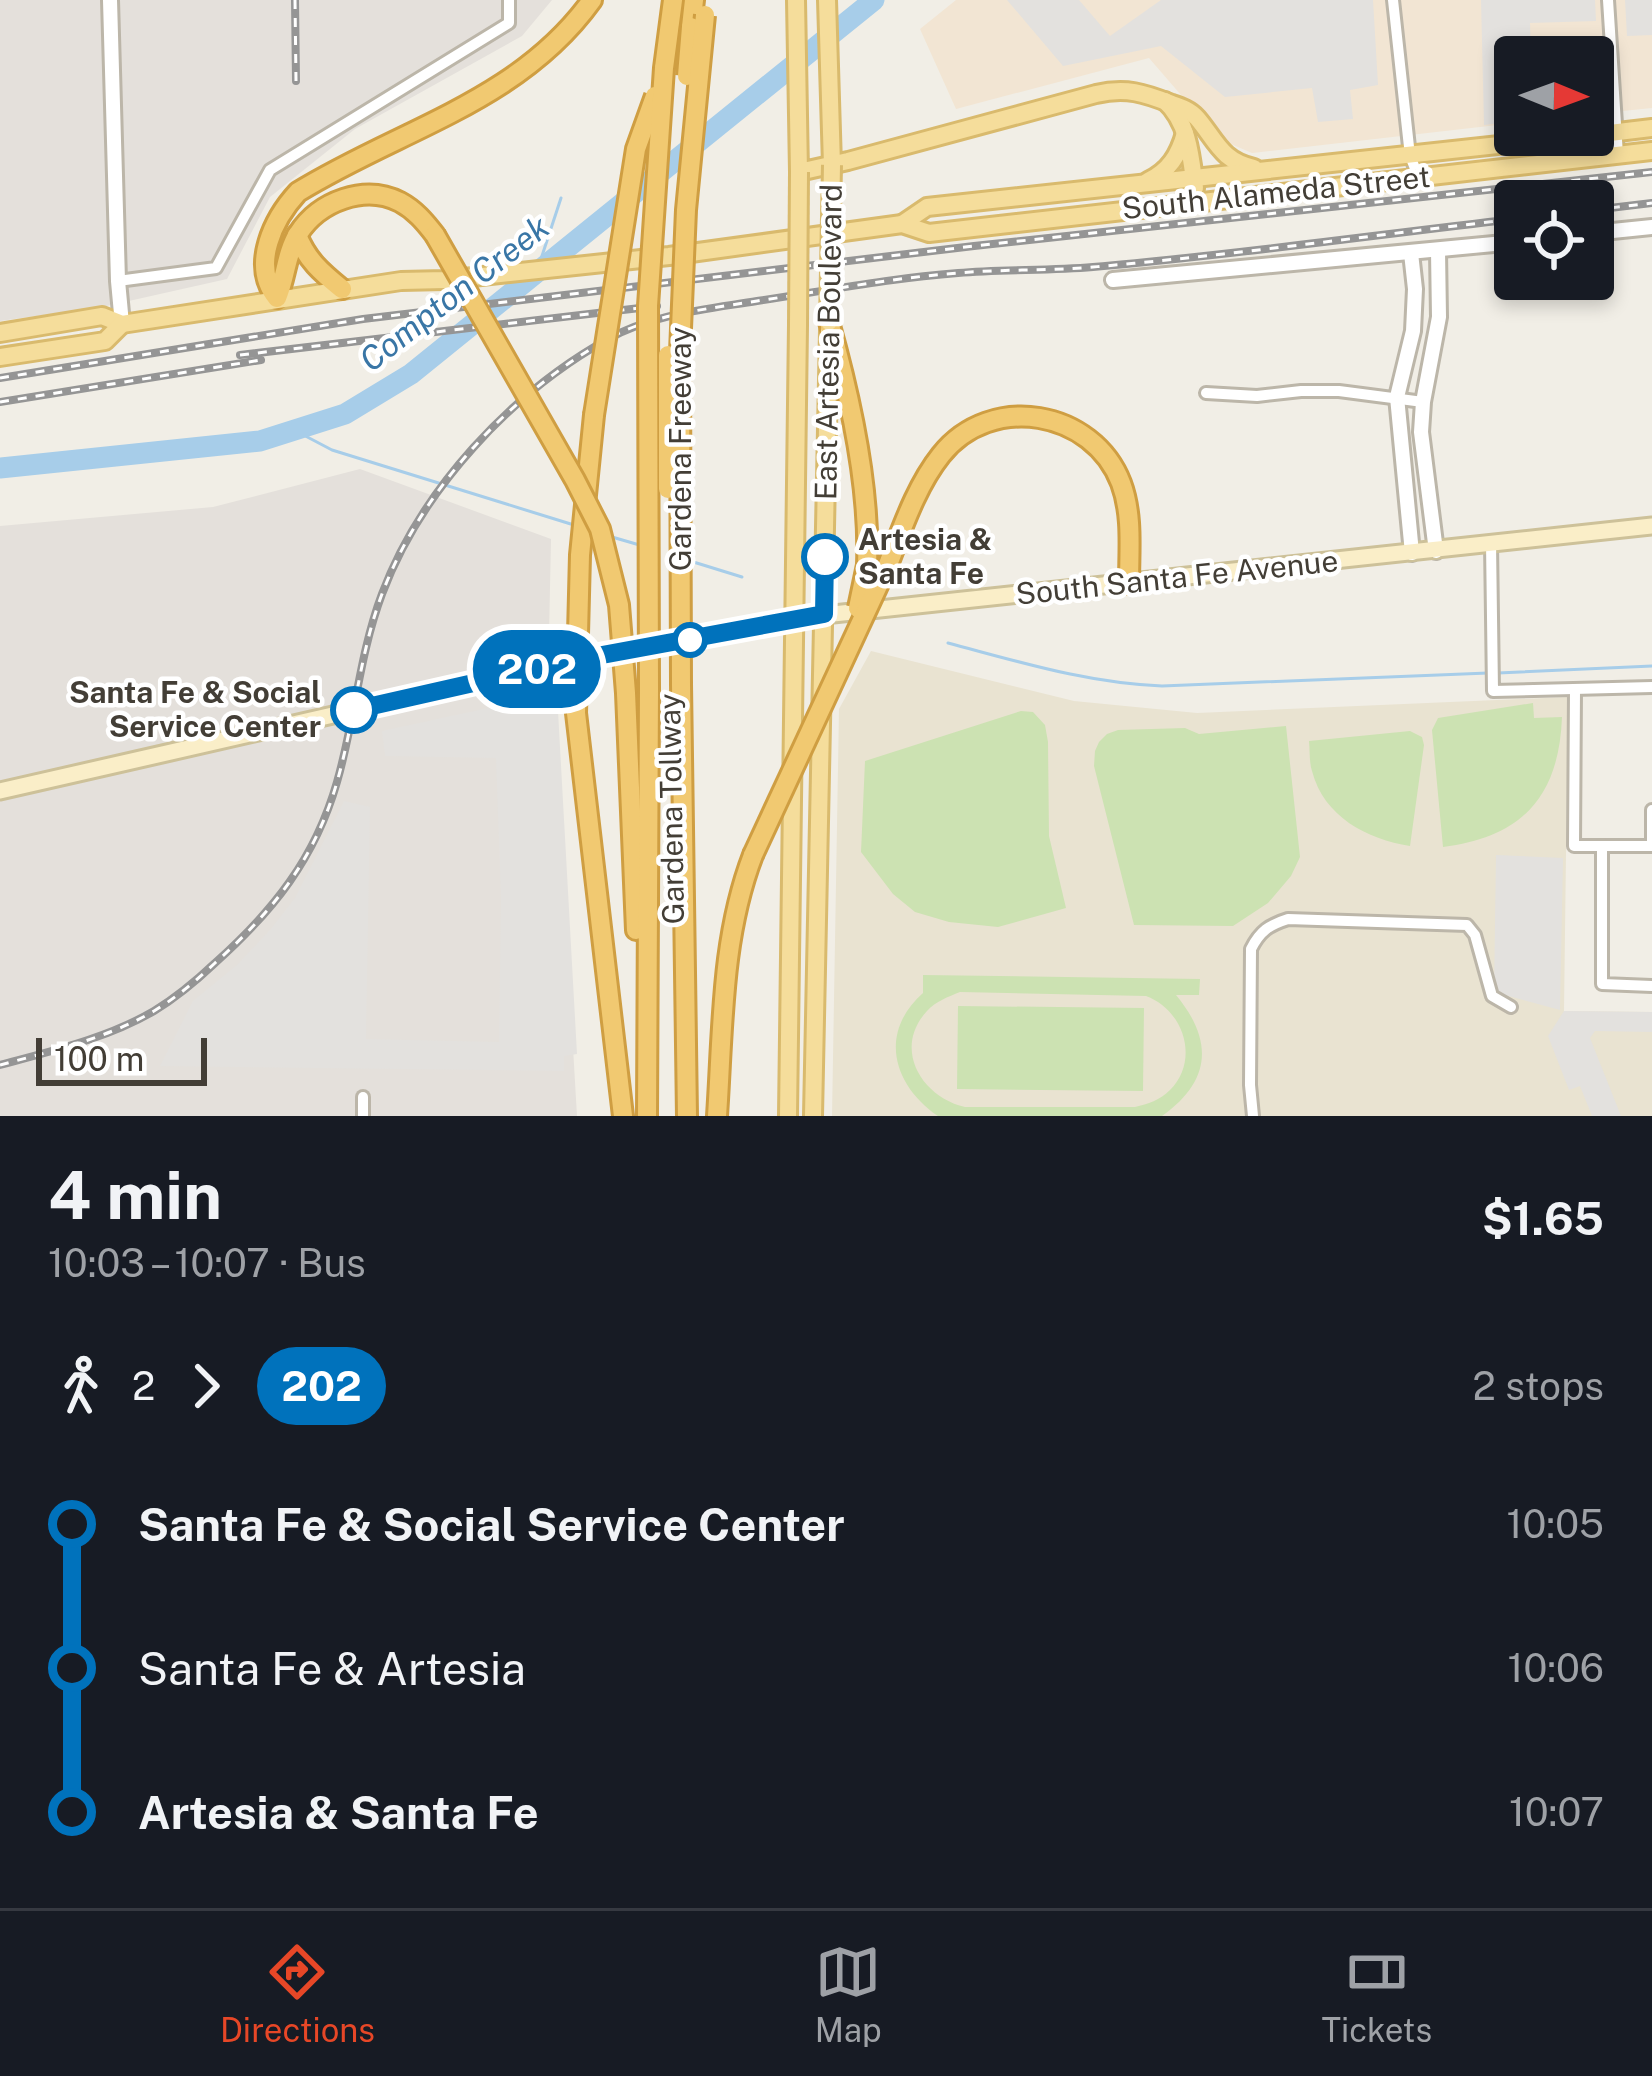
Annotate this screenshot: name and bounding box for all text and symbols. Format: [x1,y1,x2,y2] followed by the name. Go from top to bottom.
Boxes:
[1494,36,1614,156] north arrow
[1494,36,1614,300] map controls
[1120,158,1432,226] street label: South Alameda Street
[1494,180,1614,300] button: locate
[807,183,849,500] street label: East Artesia Boulevard
[352,207,556,379] water label: Compton Creek
[662,327,698,571] street label: Gardena Freeway
[858,521,992,591] place label: Artesia & Santa Fe
[803,535,847,579] marker: Artesia & Santa Fe
[1014,542,1340,612] street label: South Santa Fe Avenue
[674,624,706,656] unlabelled marker
[468,630,606,708] line badge: 202
[497,644,577,693] text: 202
[69,674,321,744] place label: Santa Fe & Social Service Center
[332,688,376,732] marker: Santa Fe & Social Service Center
[651,693,691,925] street label: Gardena Tollway
[36,1032,207,1085] scale bar
[54,1040,144,1078] text: 100 m
[48,1156,222,1234] text: 4 min
[1482,1192,1604,1245] text: $1.65
[48,1240,366,1286] text: 10:03 – 10:07 · Bus
[48,1353,114,1419] icon: walk
[173,1353,239,1419] icon: forward
[281,1361,362,1410] text: 202
[132,1363,155,1409] text: 2
[1472,1363,1604,1409] text: 2 stops
[138,1498,845,1551] text: Santa Fe & Social Service Center
[1507,1501,1604,1547] text: 10:05
[138,1642,526,1695] text: Santa Fe & Artesia
[1508,1645,1604,1691] text: 10:06
[138,1786,539,1839] text: Artesia & Santa Fe
[1509,1789,1604,1835] text: 10:07
[220,1939,375,2049] tab: Directions
[815,1939,882,2049] tab: Map
[1321,1939,1432,2049] tab: Tickets

